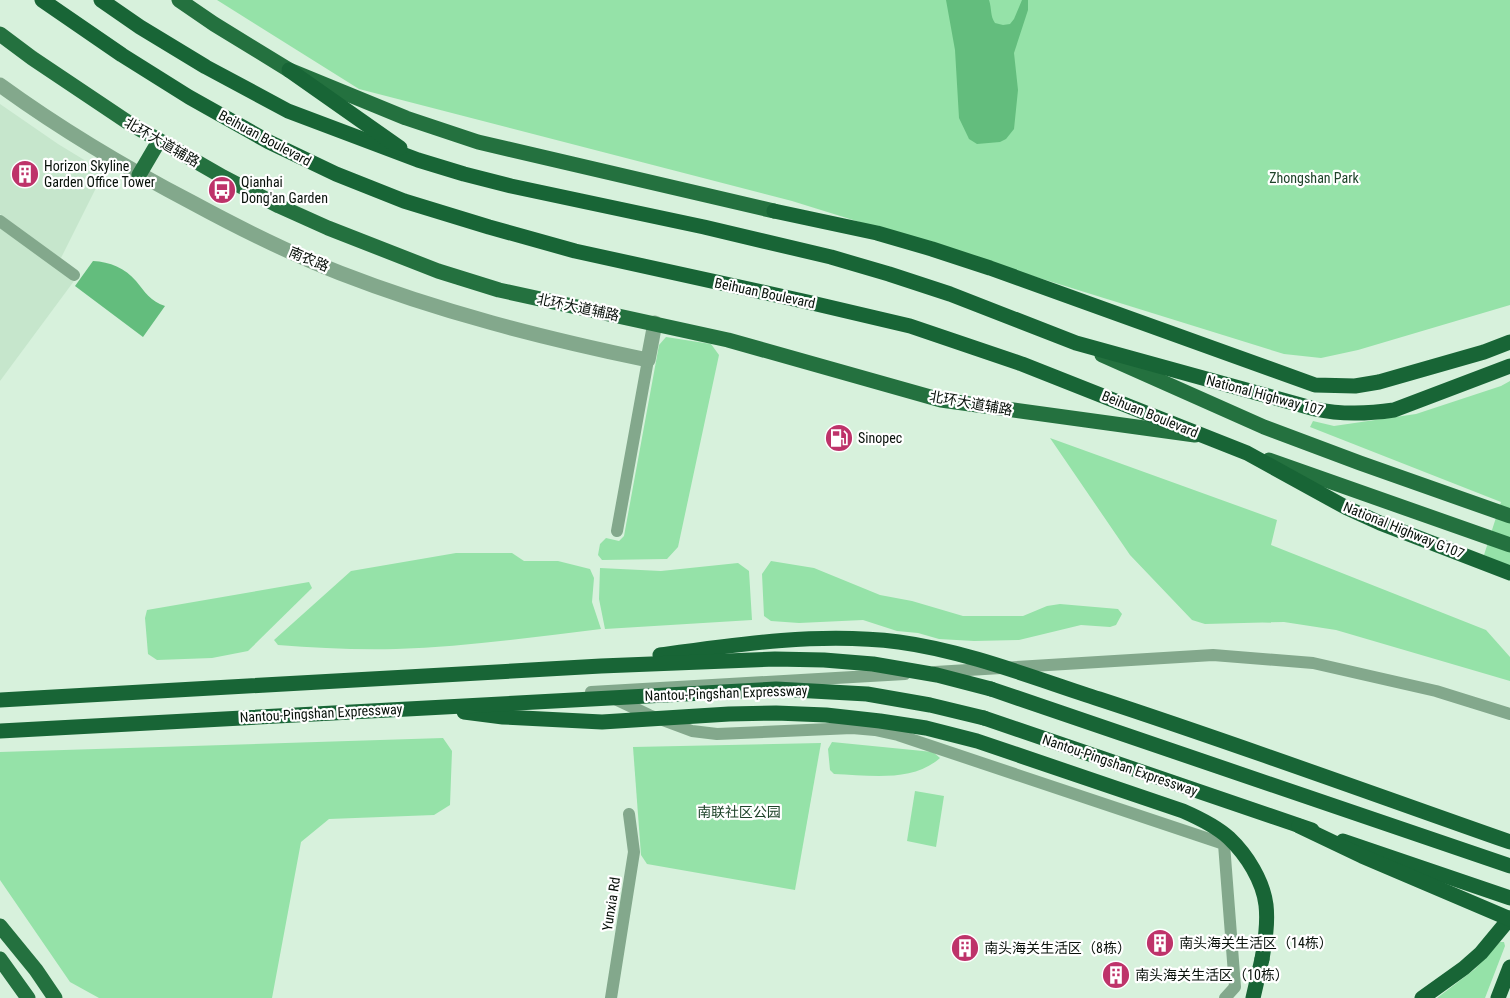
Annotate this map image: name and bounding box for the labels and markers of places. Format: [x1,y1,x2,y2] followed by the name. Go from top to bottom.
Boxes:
[44,158,155,190] place label: Horizon Skyline Garden Office Tower
[10,159,40,189] building icon: Horizon Skyline Garden Office Tower
[241,174,328,206] place label: Qianhai Dong'an Garden
[207,175,237,205] bus stop icon: Qianhai Dong'an Garden
[824,423,854,453] fuel station icon: Sinopec
[858,430,902,446] place label: Sinopec
[1145,928,1175,958] building icon: 南头海关生活区（14栋）
[950,933,980,963] building icon: 南头海关生活区（8栋）
[1179,935,1333,951] place label: 南头海关生活区（14栋）
[984,940,1131,956] place label: 南头海关生活区（8栋）
[1101,960,1131,990] building icon: 南头海关生活区（10栋）
[1135,967,1289,983] place label: 南头海关生活区（10栋）

